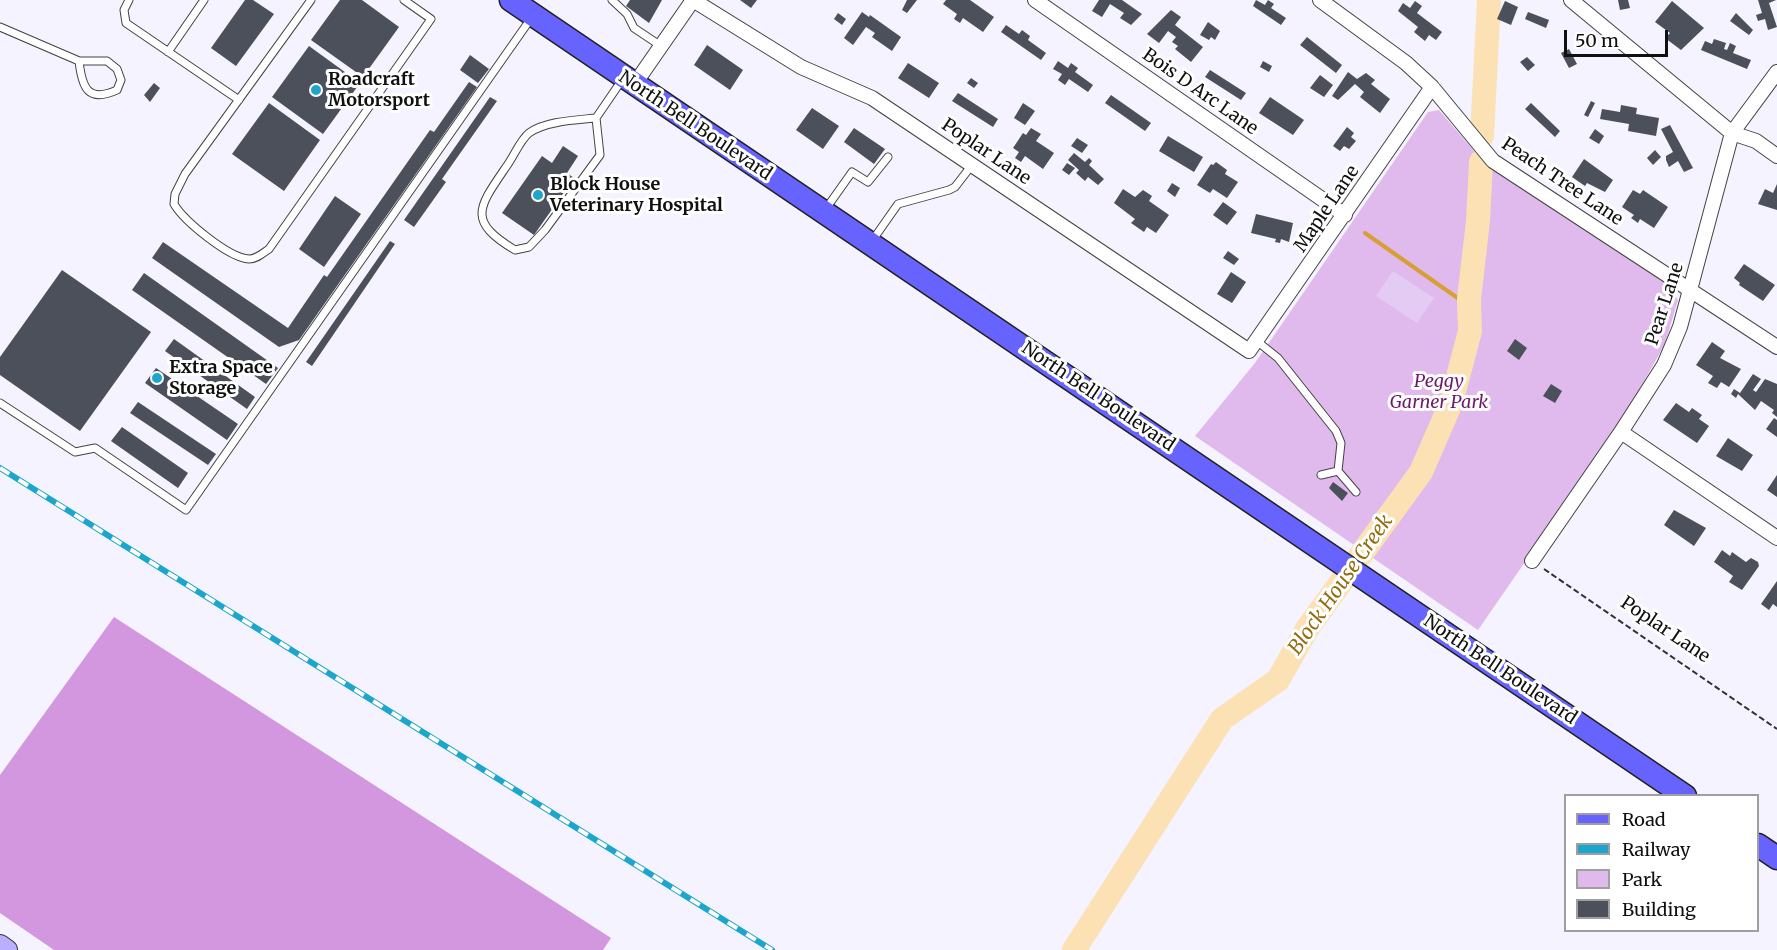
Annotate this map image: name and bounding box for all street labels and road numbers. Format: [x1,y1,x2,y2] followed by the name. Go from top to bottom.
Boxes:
[1138,44,1262,140] street label: Bois D Arc Lane
[614,67,776,185] street label: North Bell Boulevard
[937,114,1035,190] street label: Poplar Lane
[1497,133,1627,231] street label: Peach Tree Lane
[1290,161,1364,257] street label: Maple Lane
[1642,260,1688,348] street label: Pear Lane
[1017,338,1179,456] street label: North Bell Boulevard
[1616,592,1714,668] street label: Poplar Lane
[1419,611,1581,729] street label: North Bell Boulevard

